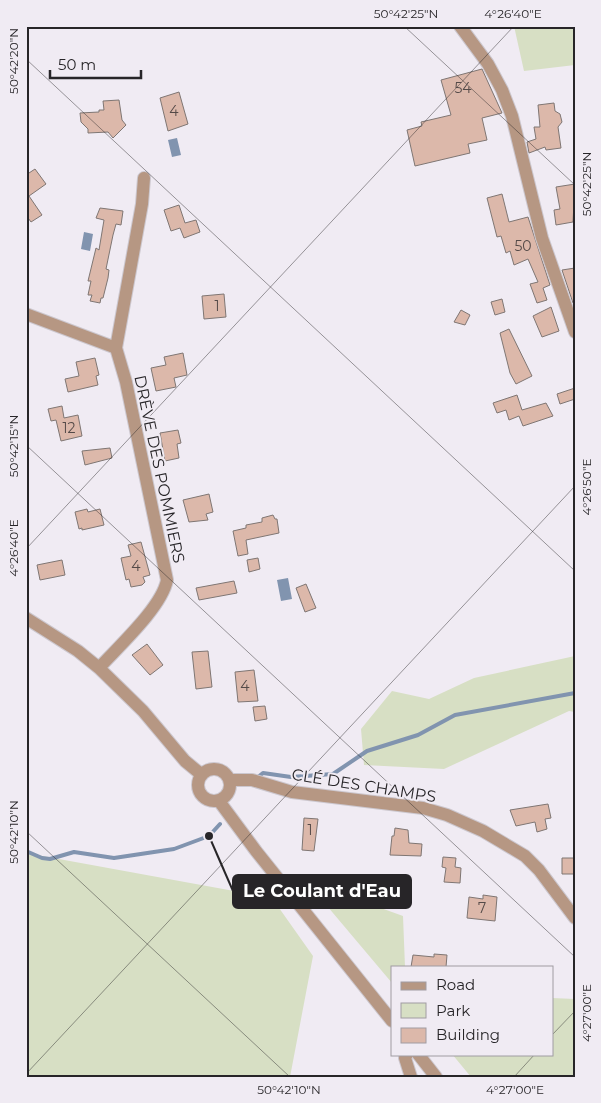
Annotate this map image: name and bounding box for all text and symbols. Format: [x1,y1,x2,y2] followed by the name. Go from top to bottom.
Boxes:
[374,6,438,21] text: 50°42'25"N
[484,6,542,21] text: 4°26'40"E
[6,28,21,94] text: 50°42'20"N
[50,48,141,80] scale bar
[58,55,96,74] text: 50 m
[454,79,472,97] house number: 54
[169,102,179,120] house number: 4
[579,152,594,216] text: 50°42'25"N
[514,237,532,255] house number: 50
[214,297,220,315] house number: 1
[130,373,189,565] street label: DRÈVE DES POMMIERS
[6,415,21,477] text: 50°42'15"N
[62,419,76,437] house number: 12
[579,459,594,515] text: 4°26'50"E
[6,519,21,577] text: 4°26'40"E
[131,557,141,575] house number: 4
[240,677,250,695] house number: 4
[290,765,438,806] street label: CLÉ DES CHAMPS
[6,800,21,864] text: 50°42'10"N
[307,821,313,839] house number: 1
[233,875,411,908] callout: Le Coulant d'Eau
[243,880,401,902] text: Le Coulant d'Eau
[478,899,486,917] house number: 7
[391,966,554,1056] legend
[436,975,475,994] text: Road
[579,984,594,1042] text: 4°27'00"E
[436,1001,470,1020] text: Park
[436,1025,500,1044] text: Building
[257,1082,321,1097] text: 50°42'10"N
[486,1082,544,1097] text: 4°27'00"E

